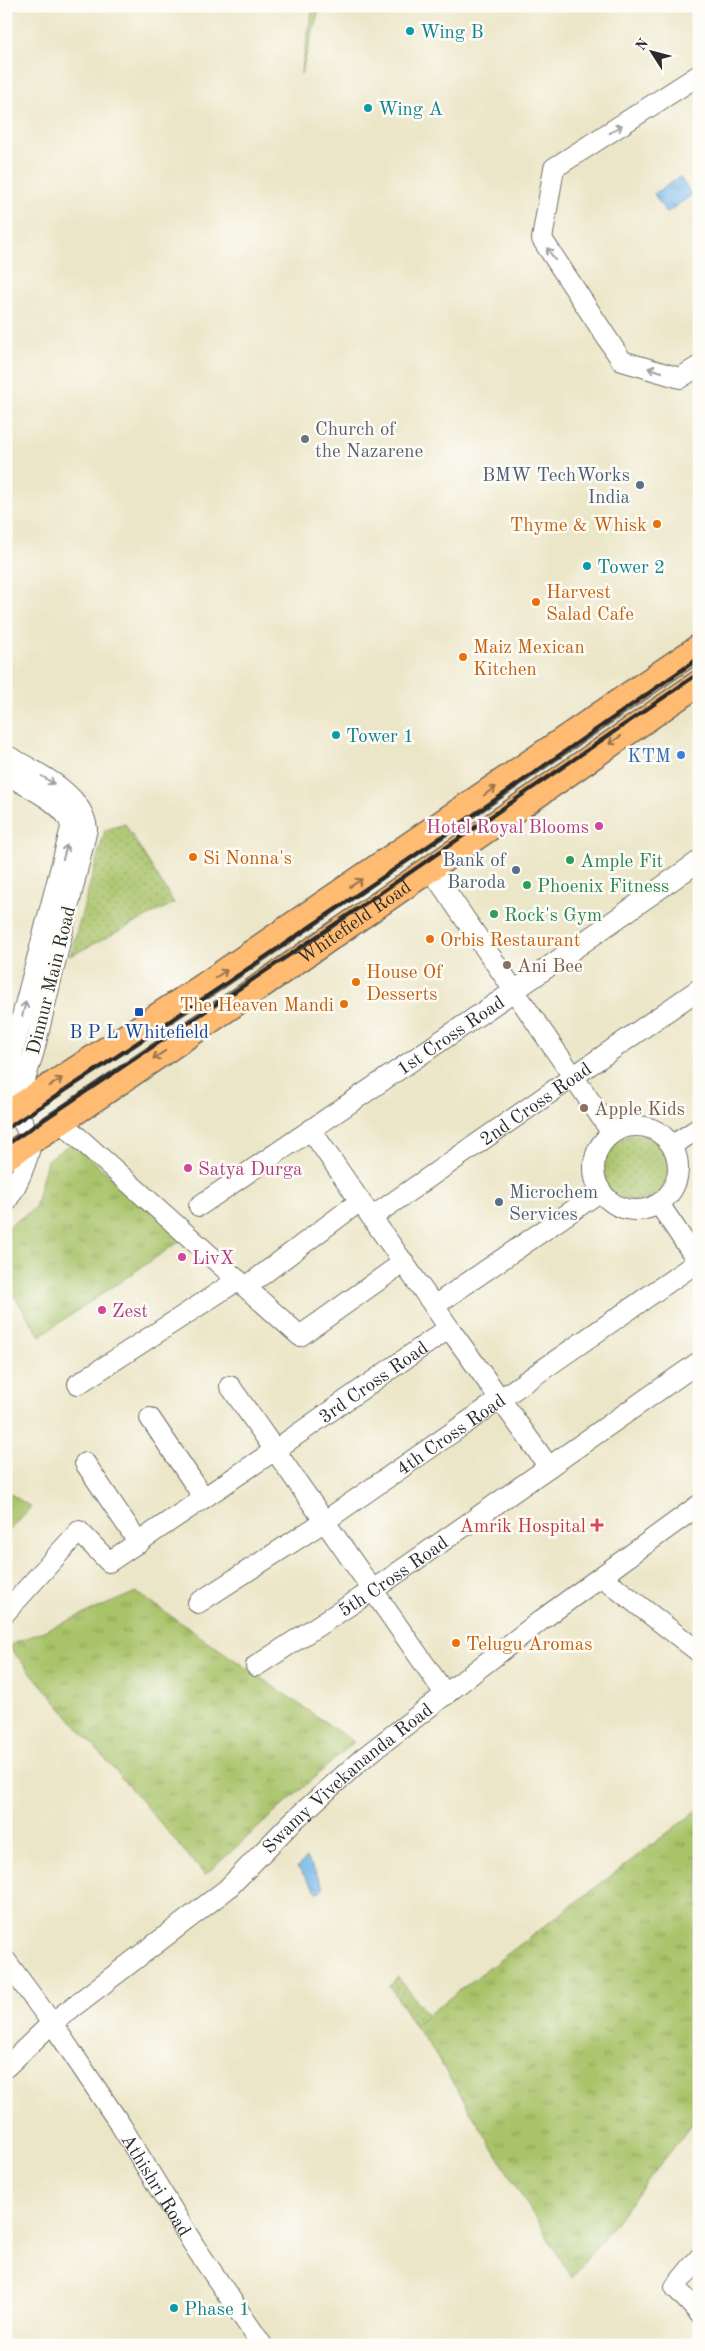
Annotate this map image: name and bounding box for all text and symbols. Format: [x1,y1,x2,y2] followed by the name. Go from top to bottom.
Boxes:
[420,24,484,43] place label: Wing B
[404,25,416,37] marker: Wing B
[628,28,678,78] north arrow
[633,36,651,53] text: N
[378,101,443,120] place label: Wing A
[362,102,374,114] marker: Wing A
[608,124,622,134] one-way arrow
[546,247,556,261] one-way arrow
[647,365,663,375] one-way arrow
[315,421,423,462] place label: Church of the Nazarene
[299,433,311,445] marker: Church of the Nazarene
[482,467,631,508] place label: BMW TechWorks India
[634,479,646,491] marker: BMW TechWorks India
[510,517,647,536] place label: Thyme & Whisk
[651,518,663,530] marker: Thyme & Whisk
[597,559,665,578] place label: Tower 2
[581,560,593,572] marker: Tower 2
[546,584,634,625] place label: Harvest Salad Cafe
[530,596,542,608] marker: Harvest Salad Cafe
[473,639,585,680] place label: Maiz Mexican Kitchen
[457,651,469,663] marker: Maiz Mexican Kitchen
[346,728,414,747] place label: Tower 1
[330,729,342,741] marker: Tower 1
[608,735,622,746] one-way arrow
[627,748,671,767] place label: KTM
[675,749,687,761] marker: KTM
[40,776,54,786] one-way arrow
[483,786,497,796] one-way arrow
[426,819,589,838] place label: Hotel Royal Blooms
[593,820,605,832] marker: Hotel Royal Blooms
[61,845,71,861] one-way arrow
[203,850,292,869] place label: Si Nonna's
[187,851,199,863] marker: Si Nonna's
[442,852,507,893] place label: Bank of Baroda
[580,853,663,872] place label: Ample Fit
[564,854,576,866] marker: Ample Fit
[510,864,522,876] marker: Bank of Baroda
[295,878,415,969] street label: Whitefield Road
[349,878,363,888] one-way arrow
[537,878,669,897] place label: Phoenix Fitness
[521,879,533,891] marker: Phoenix Fitness
[25,904,80,1057] street label: Dinnur Main Road
[504,907,602,926] place label: Rock's Gym
[488,908,500,920] marker: Rock's Gym
[440,932,580,951] place label: Orbis Restaurant
[424,933,436,945] marker: Orbis Restaurant
[517,958,583,977] place label: Ani Bee
[501,959,513,971] marker: Ani Bee
[366,964,443,1005] place label: House Of Desserts
[214,969,228,979] one-way arrow
[350,976,362,988] marker: House Of Desserts
[394,993,509,1080] street label: 1st Cross Road
[179,997,334,1016] place label: The Heaven Mandi
[338,998,350,1010] marker: The Heaven Mandi
[19,1002,29,1018] one-way arrow
[133,1006,145,1018] marker: B P L Whitefield
[69,1024,209,1043] place label: B P L Whitefield
[153,1050,167,1060] one-way arrow
[478,1060,596,1150] street label: 2nd Cross Road
[49,1077,63,1087] one-way arrow
[594,1101,685,1120] place label: Apple Kids
[578,1102,590,1114] marker: Apple Kids
[198,1161,303,1180] place label: Satya Durga
[182,1162,194,1174] marker: Satya Durga
[509,1184,598,1225] place label: Microchem Services
[493,1196,505,1208] marker: Microchem Services
[192,1250,234,1269] place label: LivX
[176,1251,188,1263] marker: LivX
[112,1303,148,1322] place label: Zest
[96,1304,108,1316] marker: Zest
[316,1339,432,1428] street label: 3rd Cross Road
[394,1392,510,1480] street label: 4th Cross Road
[459,1518,586,1537] place label: Amrik Hospital
[590,1518,604,1532] marker: Amrik Hospital
[336,1534,452,1621] street label: 5th Cross Road
[466,1636,592,1655] place label: Telugu Aromas
[450,1637,462,1649] marker: Telugu Aromas
[260,1701,437,1858] street label: Swamy Vivekananda Road
[117,2132,193,2240] street label: Athishri Road
[184,2301,250,2320] place label: Phase 1
[168,2302,180,2314] marker: Phase 1

